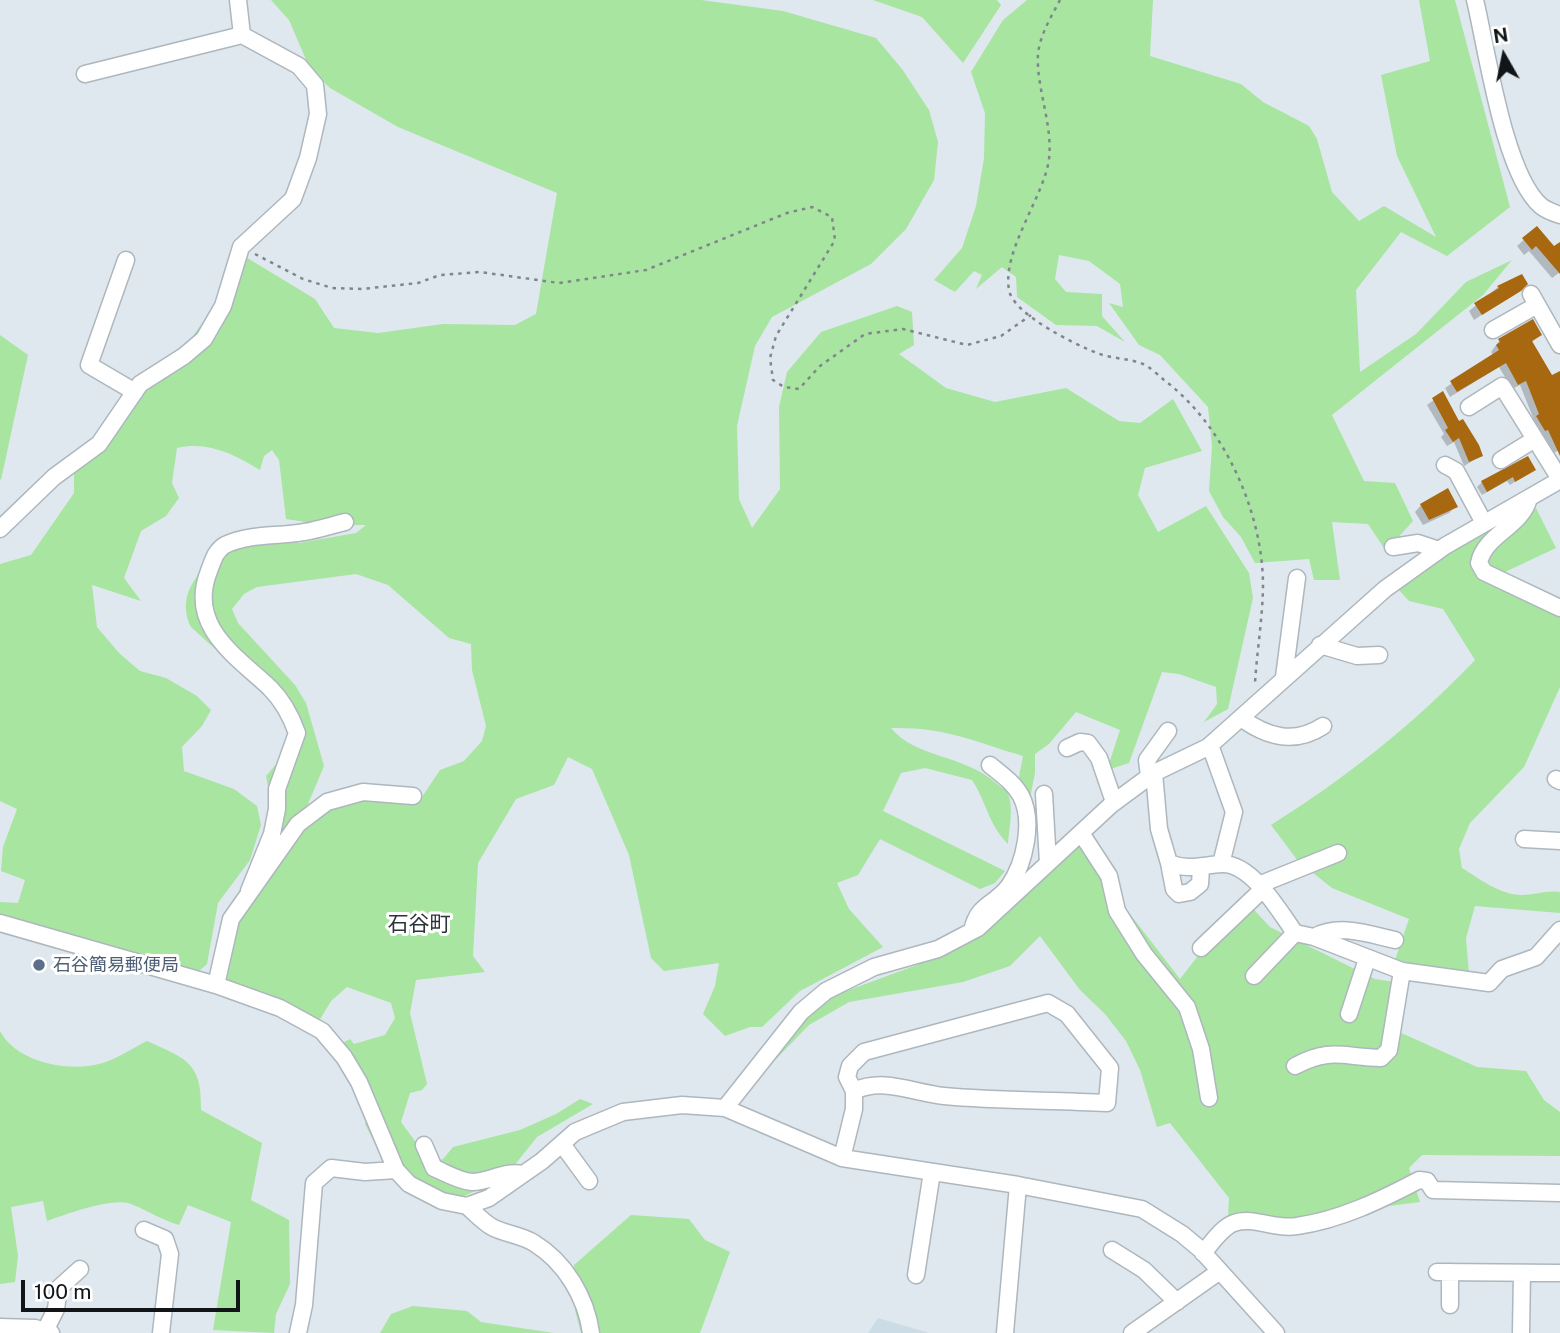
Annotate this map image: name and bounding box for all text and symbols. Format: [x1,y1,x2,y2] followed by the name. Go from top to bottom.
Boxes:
[1469,21,1539,91] north arrow
[1492,23,1510,47] text: N
[388,912,450,938] district label: 石谷町
[53,954,179,976] place label: 石谷簡易郵便局
[31,957,47,973] marker: 石谷簡易郵便局
[24,1266,243,1310] scale bar
[34,1279,91,1304] text: 100 m

